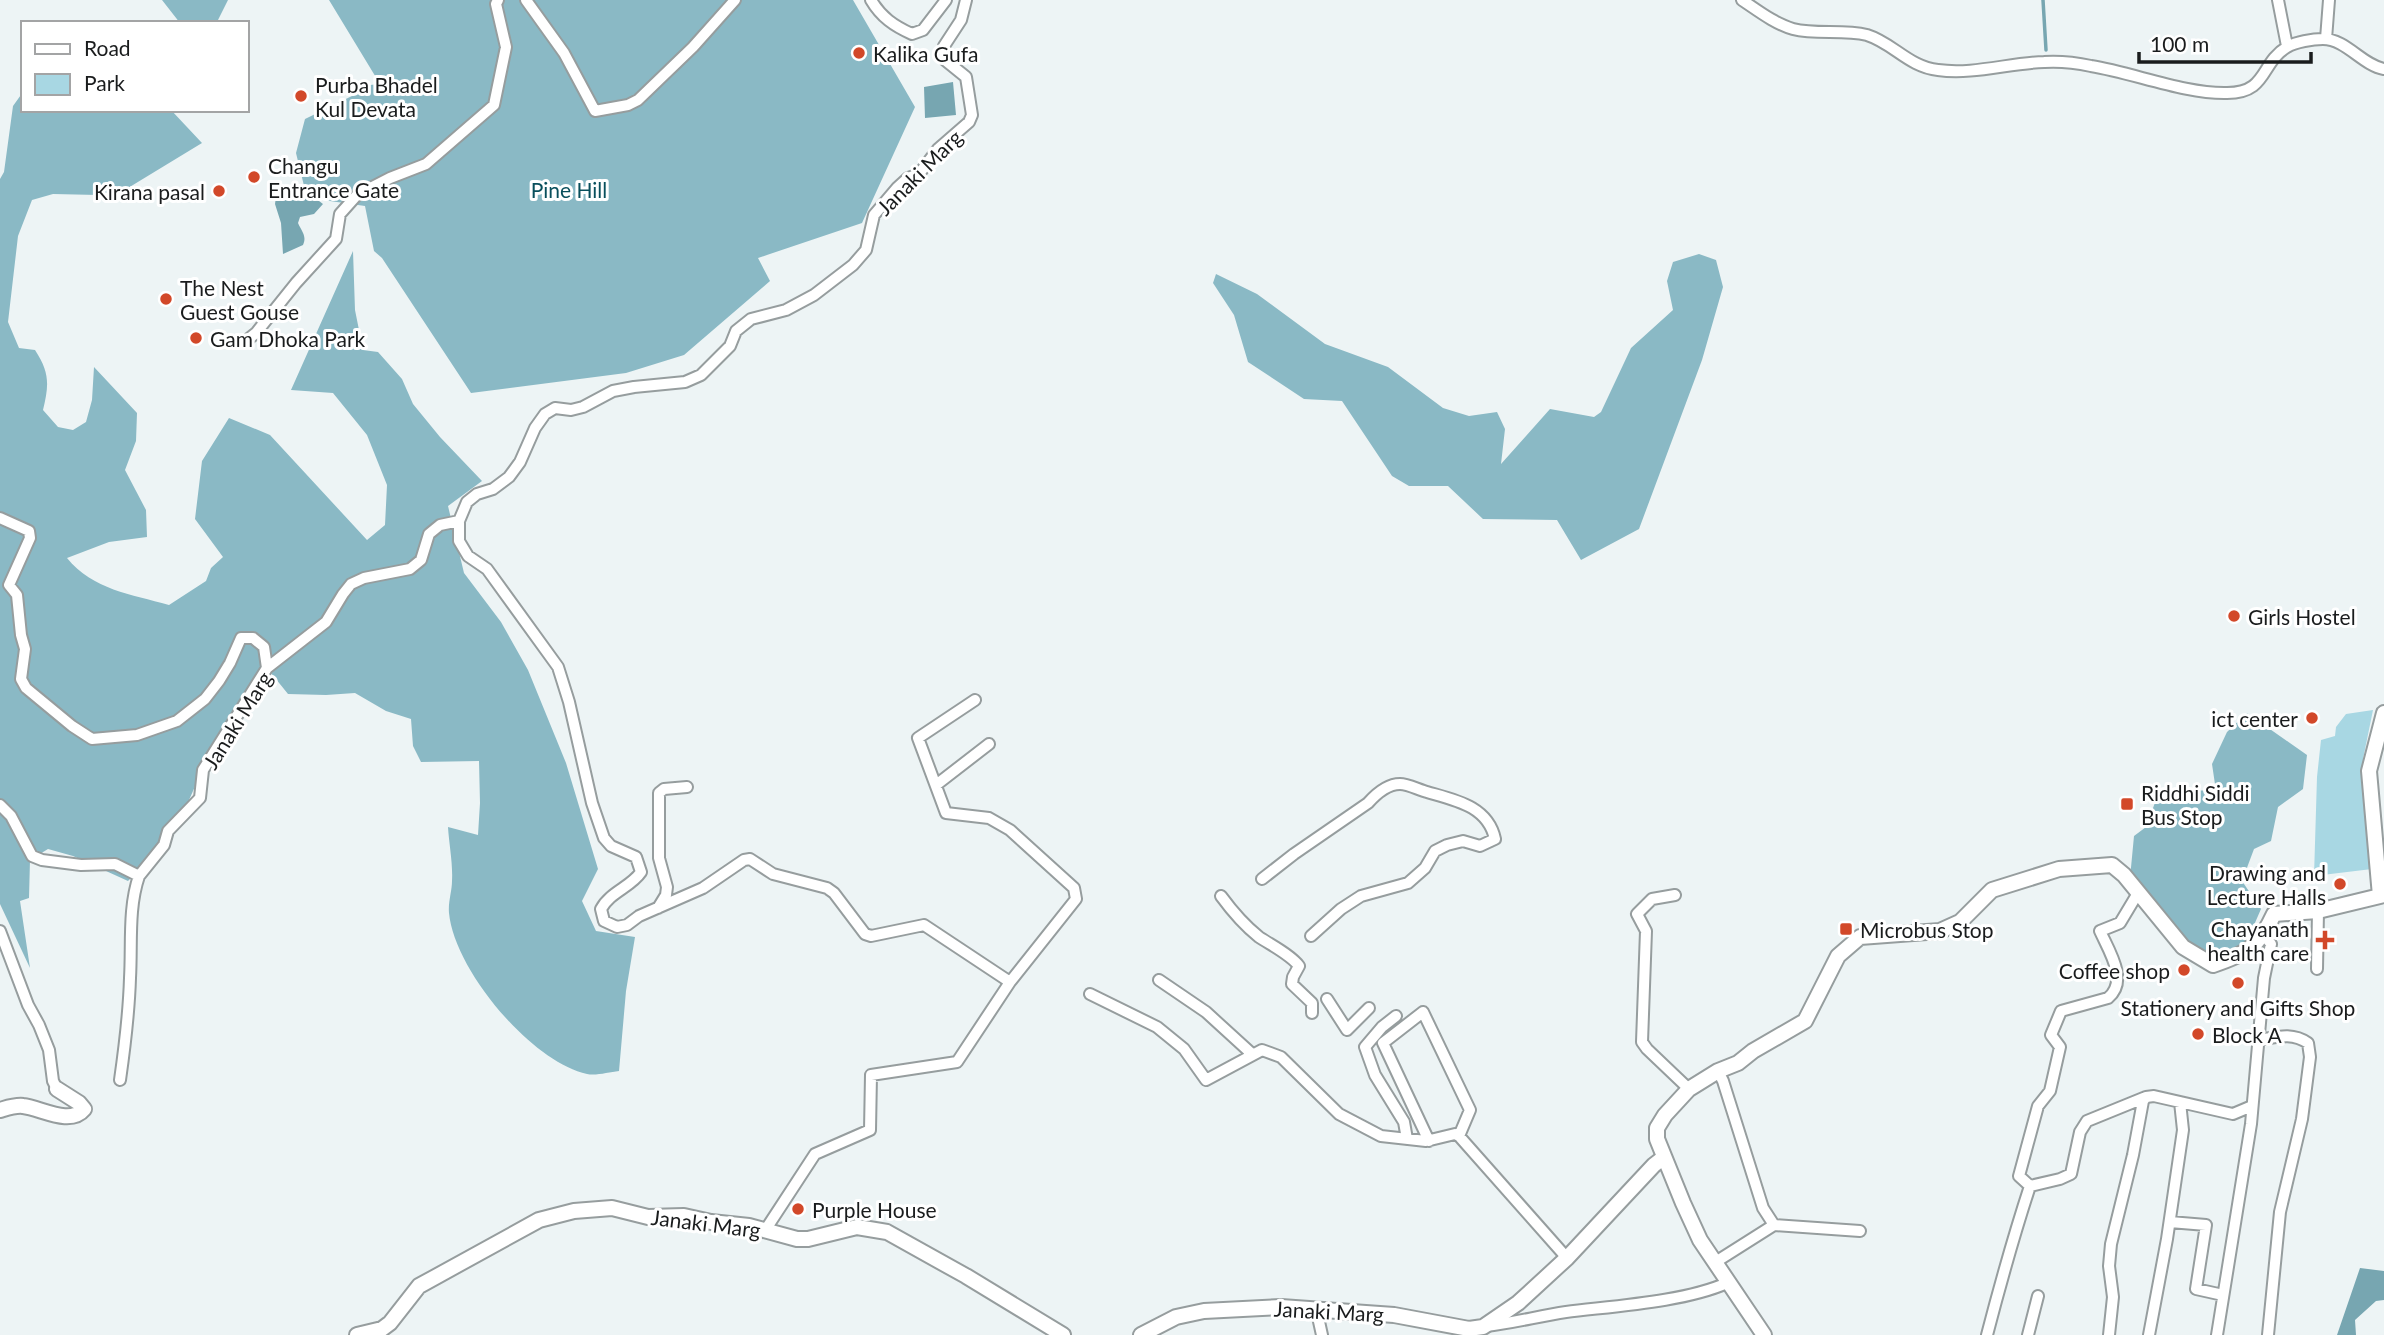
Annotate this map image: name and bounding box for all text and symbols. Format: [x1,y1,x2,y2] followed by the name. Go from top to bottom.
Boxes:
[21,21,248,112] legend
[2139,21,2310,65] scale bar
[2150,31,2209,56] text: 100 m
[84,35,131,60] text: Road
[873,41,978,66] place label: Kalika Gufa
[851,45,867,61] marker: Kalika Gufa
[84,70,125,95] text: Park
[315,72,438,121] place label: Purba Bhadel Kul Devata
[293,88,309,104] marker: Purba Bhadel Kul Devata
[871,124,967,220] street label: Janaki Marg
[268,153,399,202] place label: Changu Entrance Gate
[246,169,262,185] marker: Changu Entrance Gate
[531,177,607,202] park label: Pine Hill
[94,179,205,204] place label: Kirana pasal
[211,183,227,199] marker: Kirana pasal
[180,275,299,324] place label: The Nest Guest Gouse
[158,291,174,307] marker: The Nest Guest Gouse
[210,326,366,351] place label: Gam Dhoka Park
[188,330,204,346] marker: Gam Dhoka Park
[2248,604,2356,629] place label: Girls Hostel
[2226,608,2242,624] marker: Girls Hostel
[197,667,277,773] street label: Janaki Marg
[2211,706,2298,731] place label: ict center
[2304,710,2320,726] marker: ict center
[2141,780,2250,829] place label: Riddhi Siddi Bus Stop
[2119,796,2135,812] marker: Riddhi Siddi Bus Stop
[2207,860,2326,909] place label: Drawing and Lecture Halls
[2332,876,2348,892] marker: Drawing and Lecture Halls
[2207,916,2309,965] place label: Chayanath health care
[1860,917,1994,942] place label: Microbus Stop
[1838,921,1854,937] marker: Microbus Stop
[2315,930,2335,950] marker: Chayanath health care
[2059,958,2170,983] place label: Coffee shop
[2176,962,2192,978] marker: Coffee shop
[2230,975,2246,991] marker: Stationery and Gifts Shop
[2121,995,2355,1020] place label: Stationery and Gifts Shop
[2212,1022,2283,1047] place label: Block A
[2190,1026,2206,1042] marker: Block A
[812,1197,937,1222] place label: Purple House
[790,1201,806,1217] marker: Purple House
[650,1204,762,1242] street label: Janaki Marg
[1273,1296,1385,1326] street label: Janaki Marg

